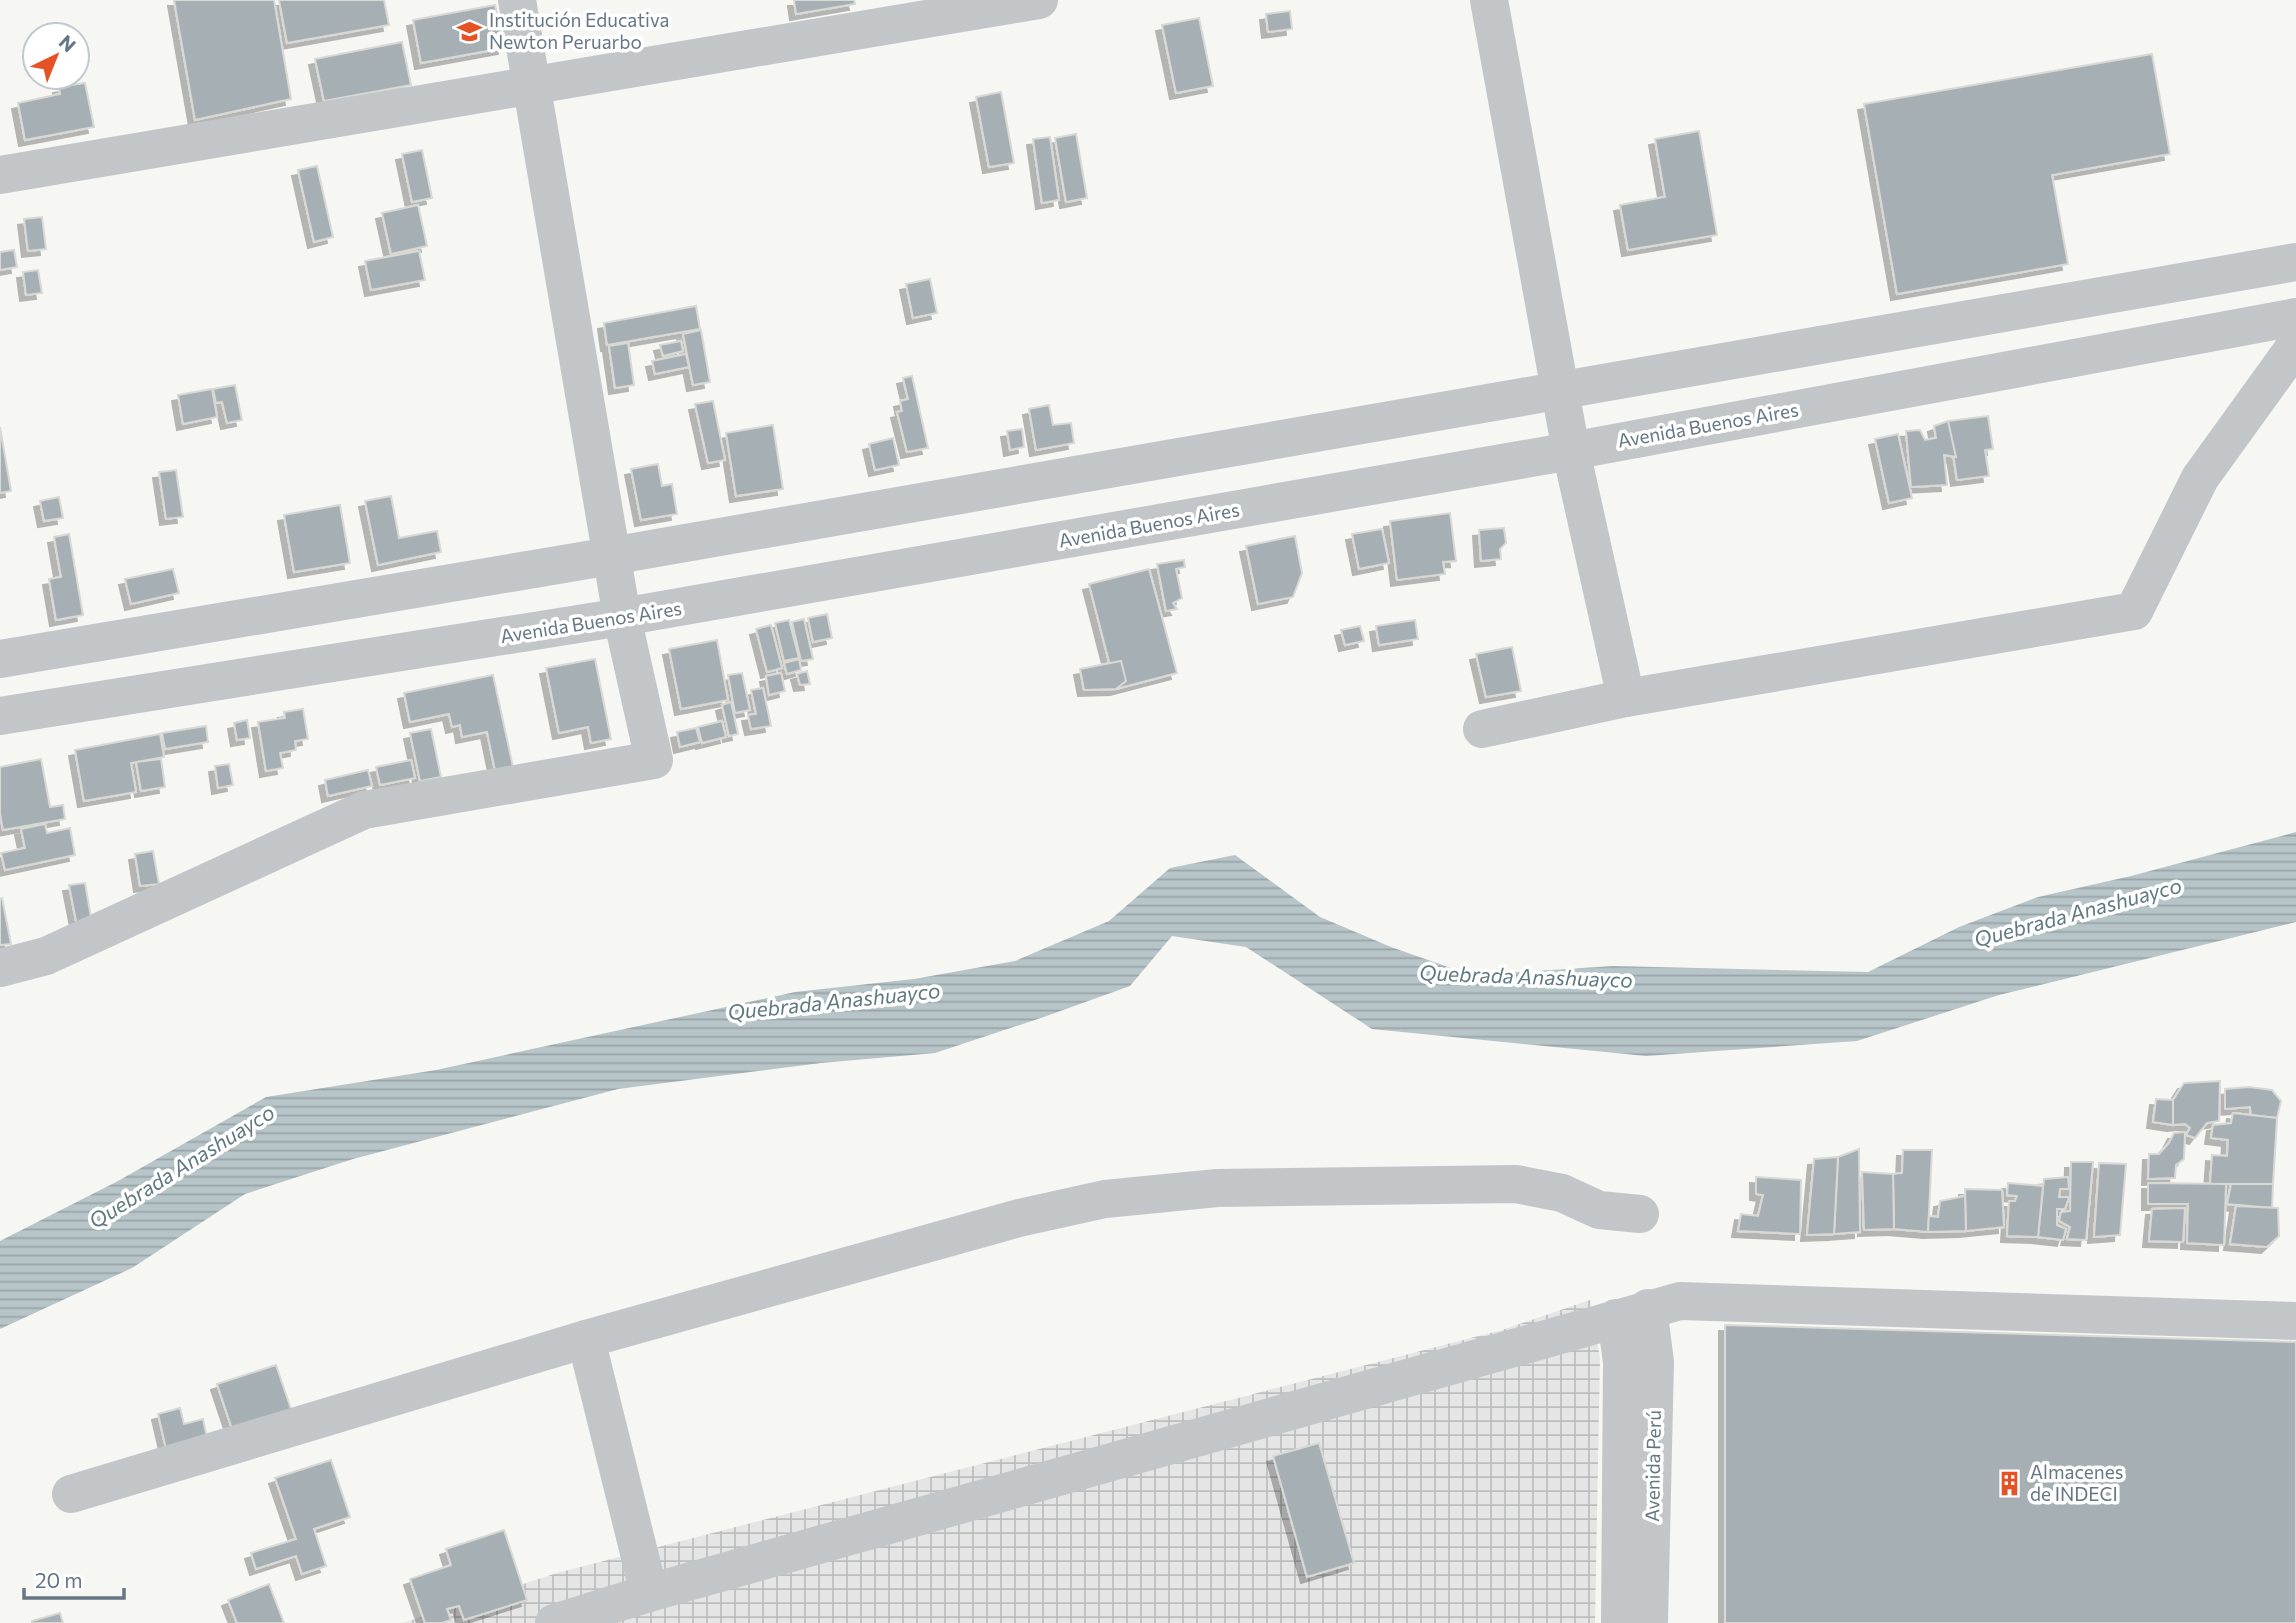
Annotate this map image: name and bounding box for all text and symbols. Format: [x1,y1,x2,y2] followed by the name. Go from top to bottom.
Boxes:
[489,8,669,53] place label: Institución Educativa Newton Peruarbo
[455,17,483,45] school or university icon: Institución Educativa Newton Peruarbo
[21,21,91,91] north arrow
[55,30,81,56] text: N
[1616,397,1800,452] street label: Avenida Buenos Aires
[1057,497,1241,552] street label: Avenida Buenos Aires
[499,596,683,647] street label: Avenida Buenos Aires
[1971,872,2184,951] water label: Quebrada Anashuayco
[1419,959,1633,992] water label: Quebrada Anashuayco
[726,977,941,1024] water label: Quebrada Anashuayco
[84,1099,278,1233] water label: Quebrada Anashuayco
[1640,1410,1665,1522] street label: Avenida Perú
[2030,1460,2123,1505] place label: Almacenes de INDECI
[1996,1469,2024,1497] building icon: Almacenes de INDECI
[24,1556,124,1600] scale bar
[35,1567,83,1592] text: 20 m

